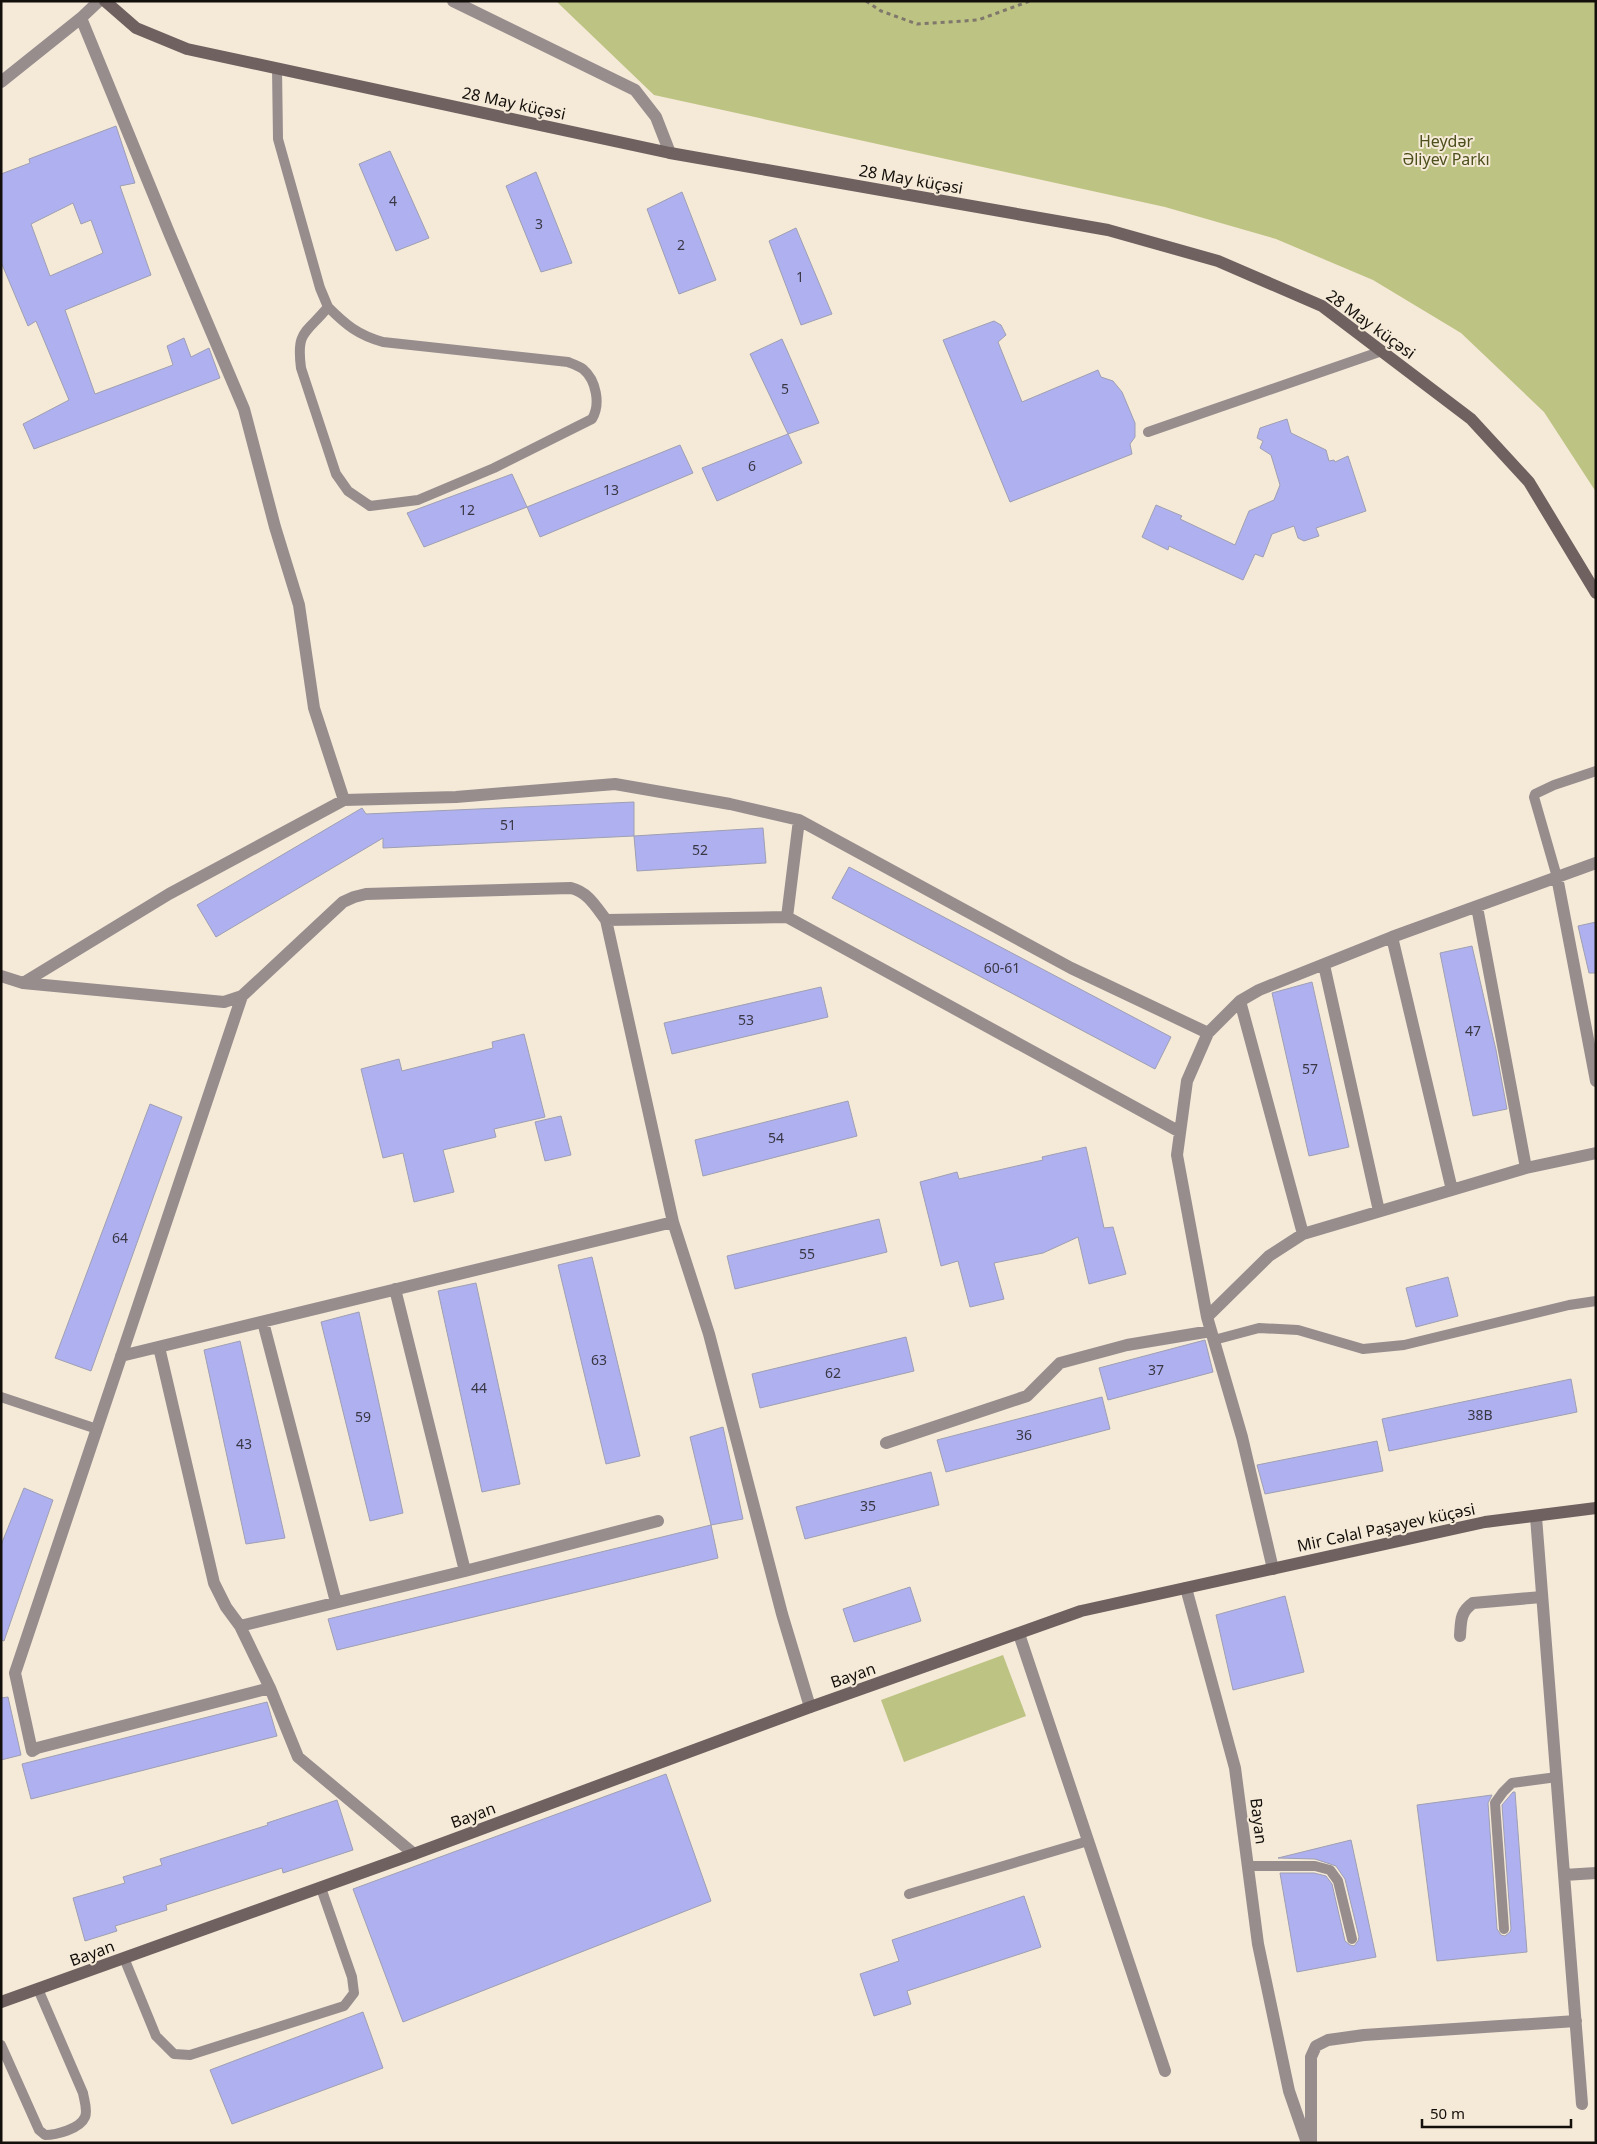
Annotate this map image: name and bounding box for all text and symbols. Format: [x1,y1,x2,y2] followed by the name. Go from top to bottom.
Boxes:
[460,81,568,125] street label: 28 May küçəsi
[1402,130,1490,170] park label: Heydər Əliyev Parkı
[857,159,965,199] street label: 28 May küçəsi
[389,191,397,210] house number: 4
[535,214,543,233] house number: 3
[677,235,685,254] house number: 2
[796,267,804,286] house number: 1
[1322,284,1420,364] street label: 28 May küçəsi
[781,379,789,398] house number: 5
[748,456,756,475] house number: 6
[603,480,619,499] house number: 13
[459,500,475,519] house number: 12
[500,815,516,834] house number: 51
[692,840,708,859] house number: 52
[984,958,1020,977] house number: 60-61
[738,1010,754,1029] house number: 53
[1465,1021,1481,1040] house number: 47
[1302,1059,1318,1078] house number: 57
[768,1128,784,1147] house number: 54
[112,1228,128,1247] house number: 64
[799,1244,815,1263] house number: 55
[591,1350,607,1369] house number: 63
[1148,1360,1164,1379] house number: 37
[825,1363,841,1382] house number: 62
[471,1378,487,1397] house number: 44
[1467,1405,1493,1424] house number: 38B
[355,1407,371,1426] house number: 59
[1016,1425,1032,1444] house number: 36
[236,1434,252,1453] house number: 43
[860,1496,876,1515] house number: 35
[1295,1497,1477,1557] street label: Mir Cəlal Paşayev küçəsi
[827,1657,879,1693] street label: Bayan
[447,1797,499,1833] street label: Bayan
[1245,1797,1273,1845] street label: Bayan
[66,1935,118,1971] street label: Bayan
[1422,2096,1571,2128] scale bar
[1430,2103,1465,2123] text: 50 m

